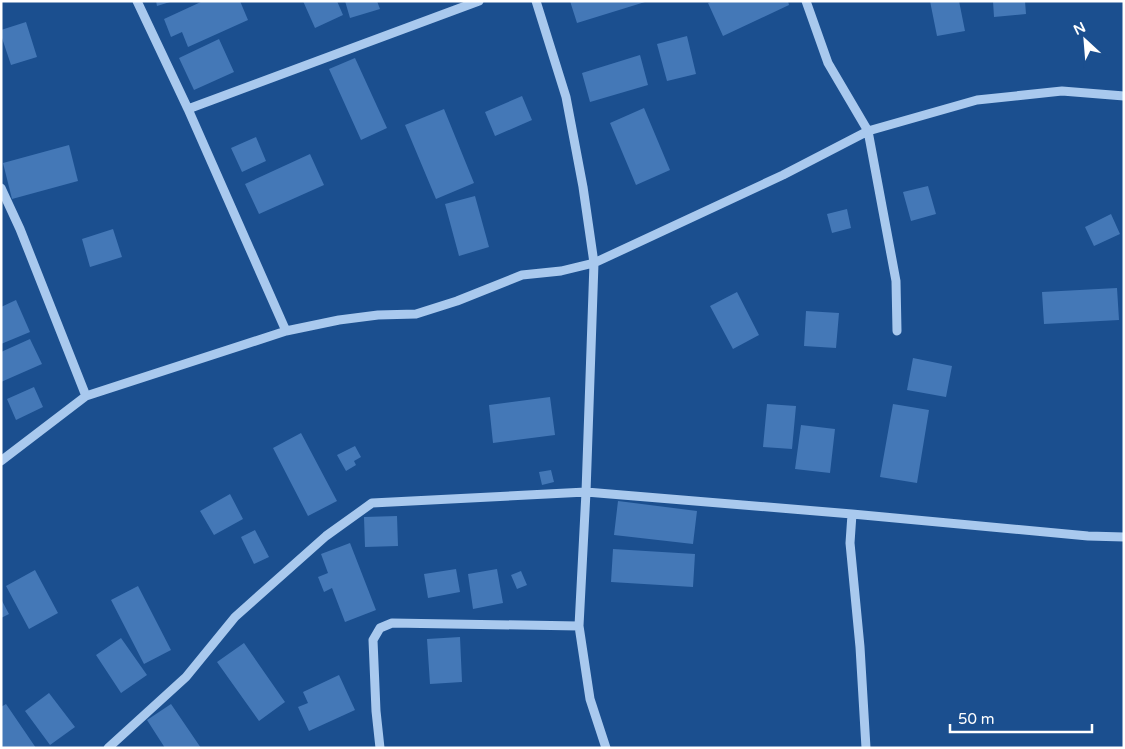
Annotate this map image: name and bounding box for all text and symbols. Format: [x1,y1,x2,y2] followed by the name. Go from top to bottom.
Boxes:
[1060,15,1110,65] north arrow
[1071,19,1088,39] text: N
[950,702,1092,734] scale bar
[958,710,995,728] text: 50 m

